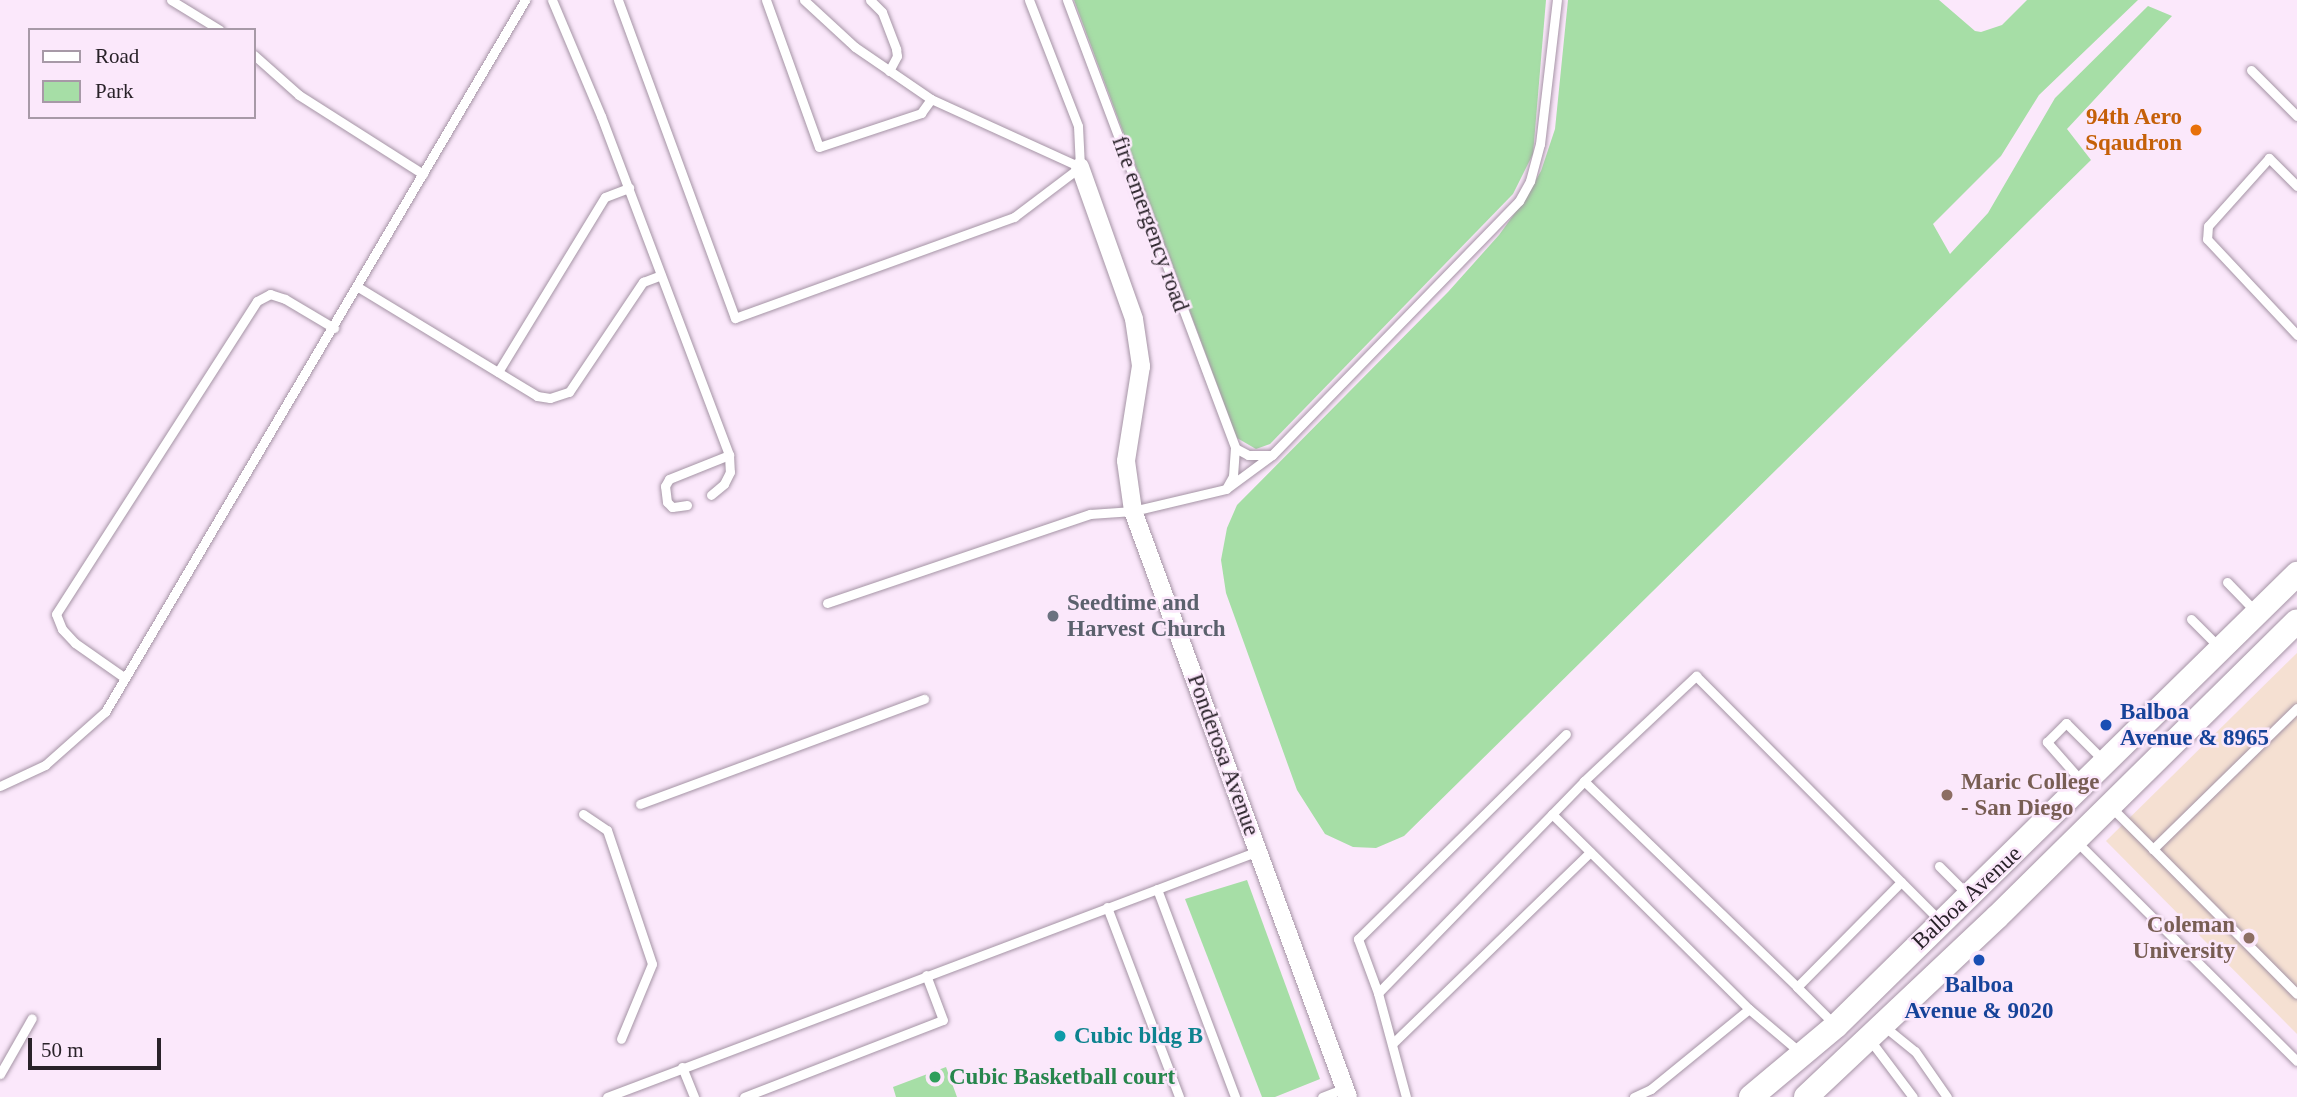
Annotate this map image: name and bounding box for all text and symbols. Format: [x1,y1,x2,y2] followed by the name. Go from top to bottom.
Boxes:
[28,28,256,119] legend
[95,44,139,68] text: Road
[95,79,134,103] text: Park
[2085,103,2182,157] place label: 94th Aero Sqaudron
[2188,122,2204,138] marker: 94th Aero Sqaudron
[1105,132,1195,316] street label: fire emergency road
[1067,589,1226,643] place label: Seedtime and Harvest Church
[1045,608,1061,624] marker: Seedtime and Harvest Church
[1181,670,1265,840] street label: Ponderosa Avenue
[2120,698,2269,752] place label: Balboa Avenue & 8965
[2098,717,2114,733] marker: Balboa Avenue & 8965
[1961,768,2100,822] place label: Maric College - San Diego
[1939,787,1955,803] marker: Maric College - San Diego
[1906,840,2028,956] street label: Balboa Avenue
[2133,911,2235,965] place label: Coleman University
[2241,930,2257,946] marker: Coleman University
[1971,952,1987,968] marker: Balboa Avenue & 9020
[1904,971,2054,1025] place label: Balboa Avenue & 9020
[1074,1022,1203,1050] place label: Cubic bldg B
[32,1024,164,1068] scale bar
[1052,1028,1068,1044] marker: Cubic bldg B
[41,1038,84,1062] text: 50 m
[949,1063,1175,1091] place label: Cubic Basketball court
[927,1069,943,1085] marker: Cubic Basketball court

